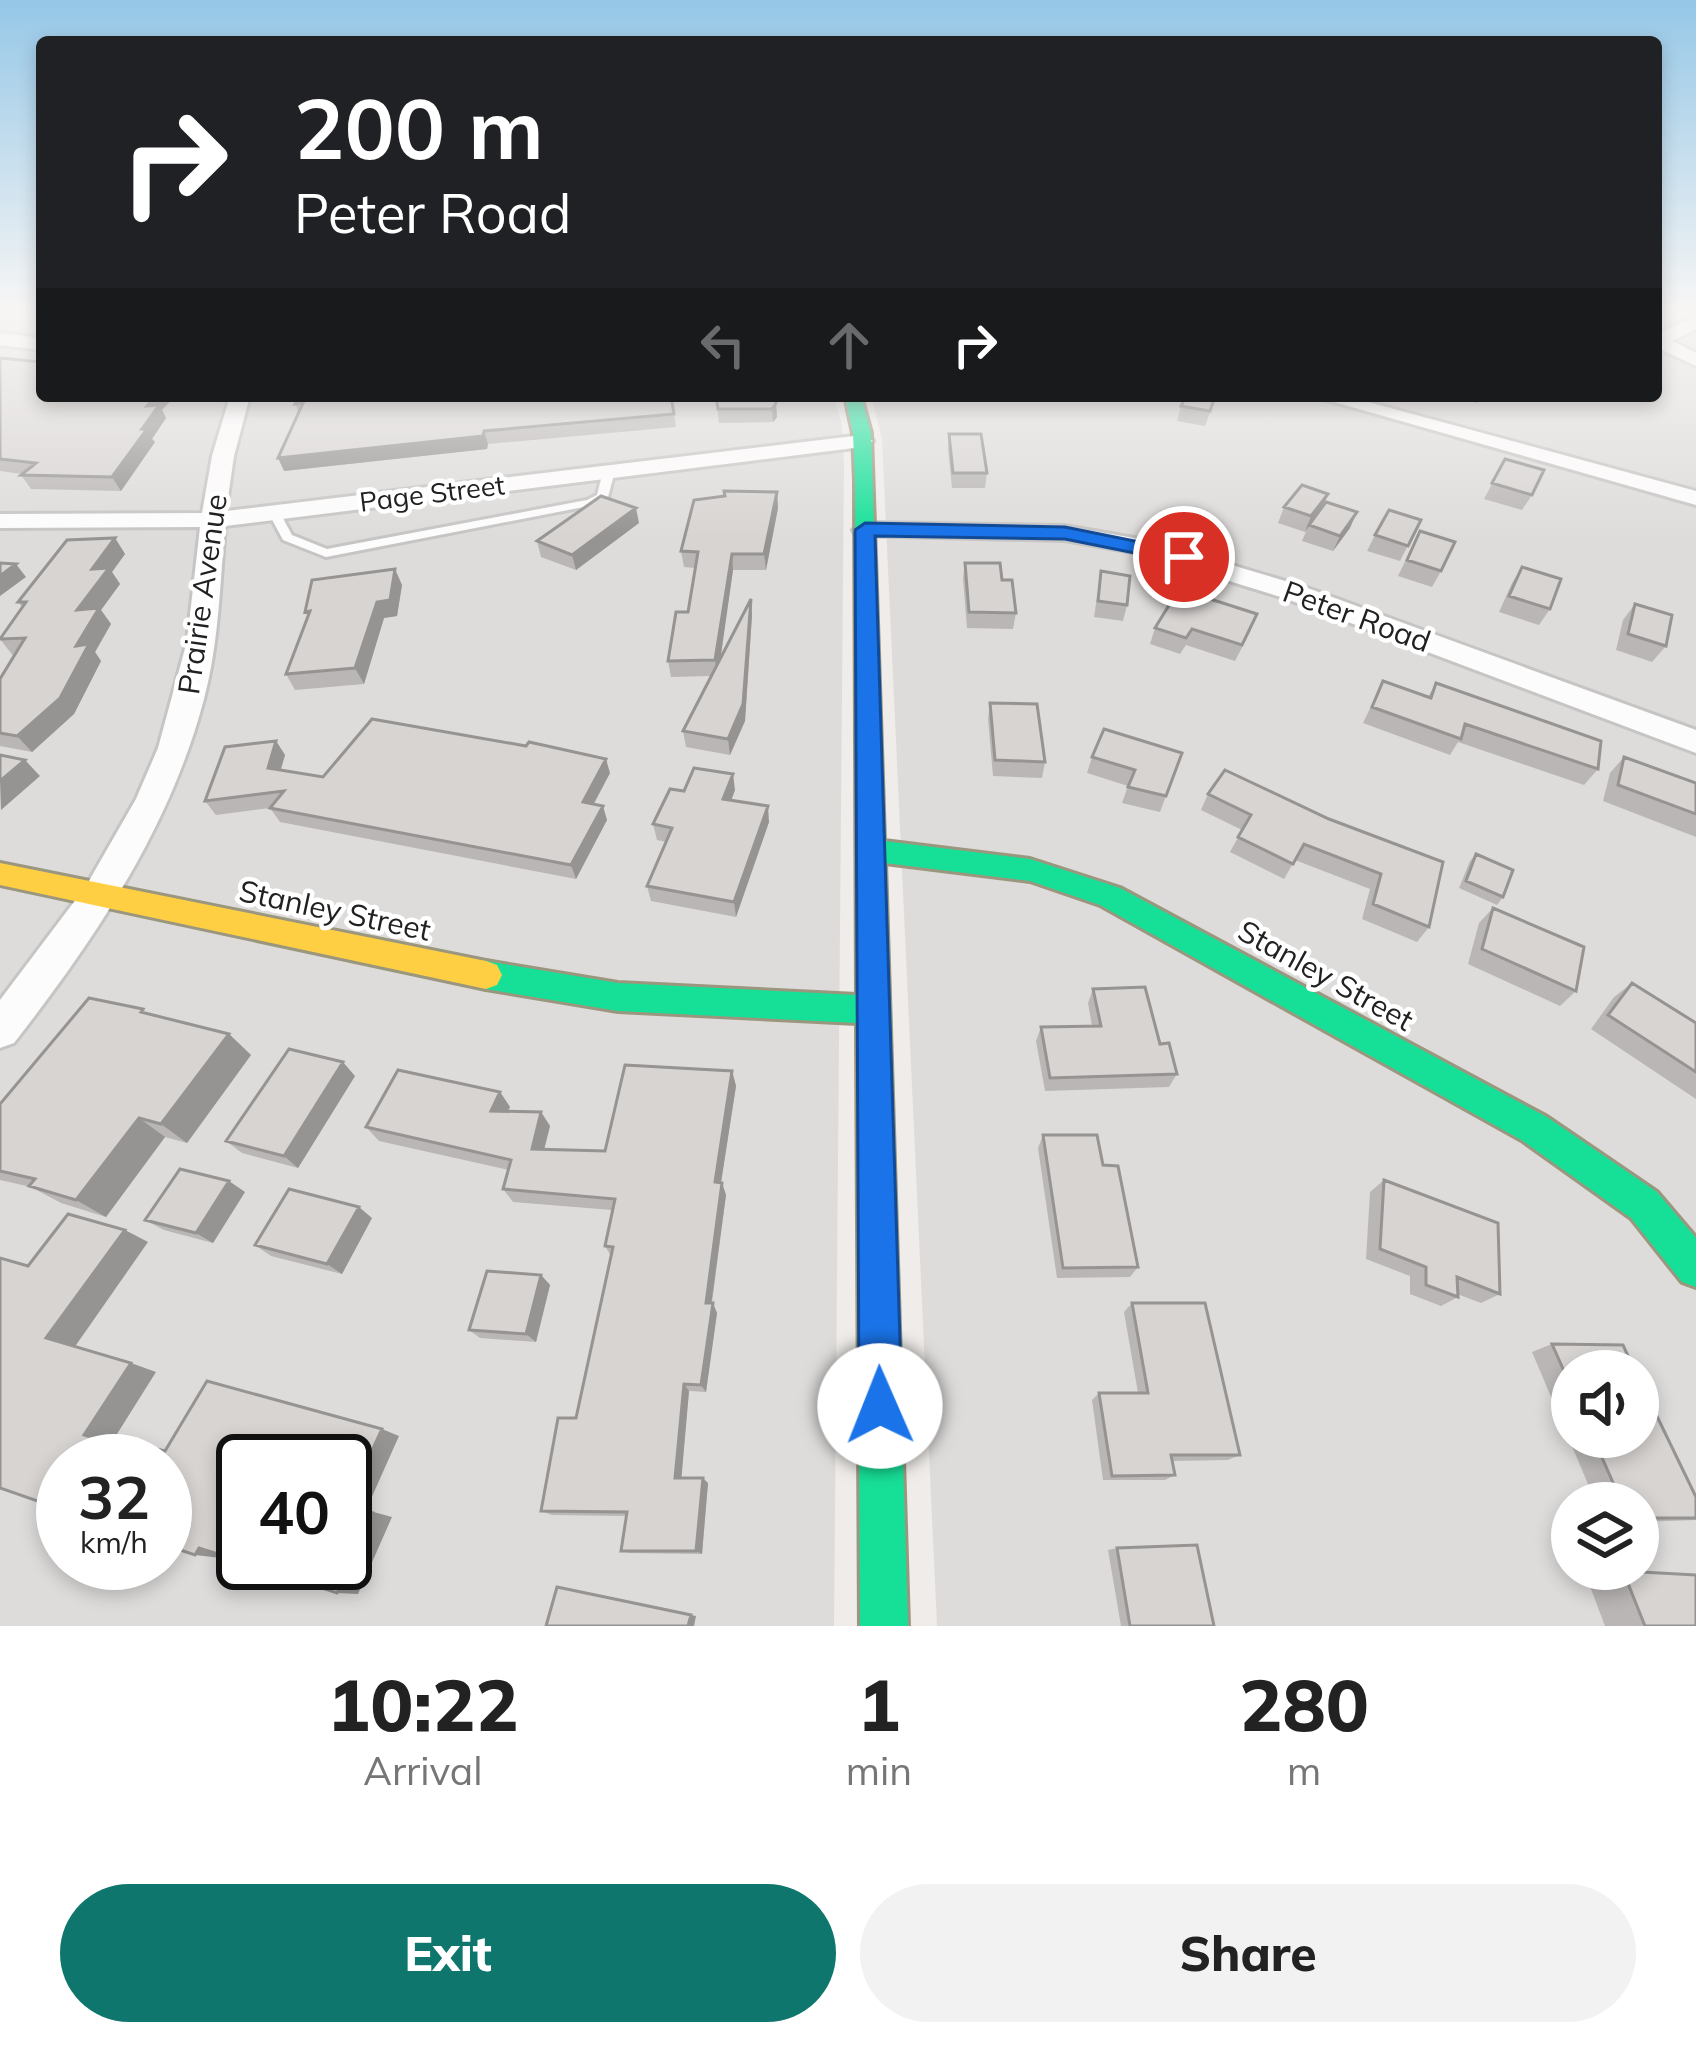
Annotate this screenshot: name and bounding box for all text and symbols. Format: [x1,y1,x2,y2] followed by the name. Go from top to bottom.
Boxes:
[294,75,544,180] text: 200 m
[96,84,252,240] icon: right
[294,179,571,247] text: Peter Road
[690,312,756,378] icon: left
[816,312,882,378] icon: ahead
[942,312,1008,378] icon: right
[358,467,506,519] street label: Page Street
[169,491,235,697] street label: Prairie Avenue
[1133,506,1235,608] pin
[1151,524,1217,590] icon: arrive
[1278,572,1436,660] street label: Peter Road
[236,871,434,949] street label: Stanley Street
[1232,911,1420,1039] street label: Stanley Street
[817,1343,943,1469] position arrow
[1551,1350,1659,1590] map controls
[1551,1350,1659,1458] button: sound
[216,1434,372,1590] speed limit sign: 40
[78,1459,150,1534] text: 32
[1551,1482,1659,1590] button: layers
[80,1523,148,1561] text: km/h
[327,1659,519,1749] text: 10:22
[857,1659,901,1749] text: 1
[1239,1659,1369,1749] text: 280
[363,1746,483,1795] text: Arrival
[846,1746,912,1795] text: min
[1287,1746,1321,1795] text: m
[60,1884,836,2022] button: Exit
[860,1884,1636,2022] button: Share

